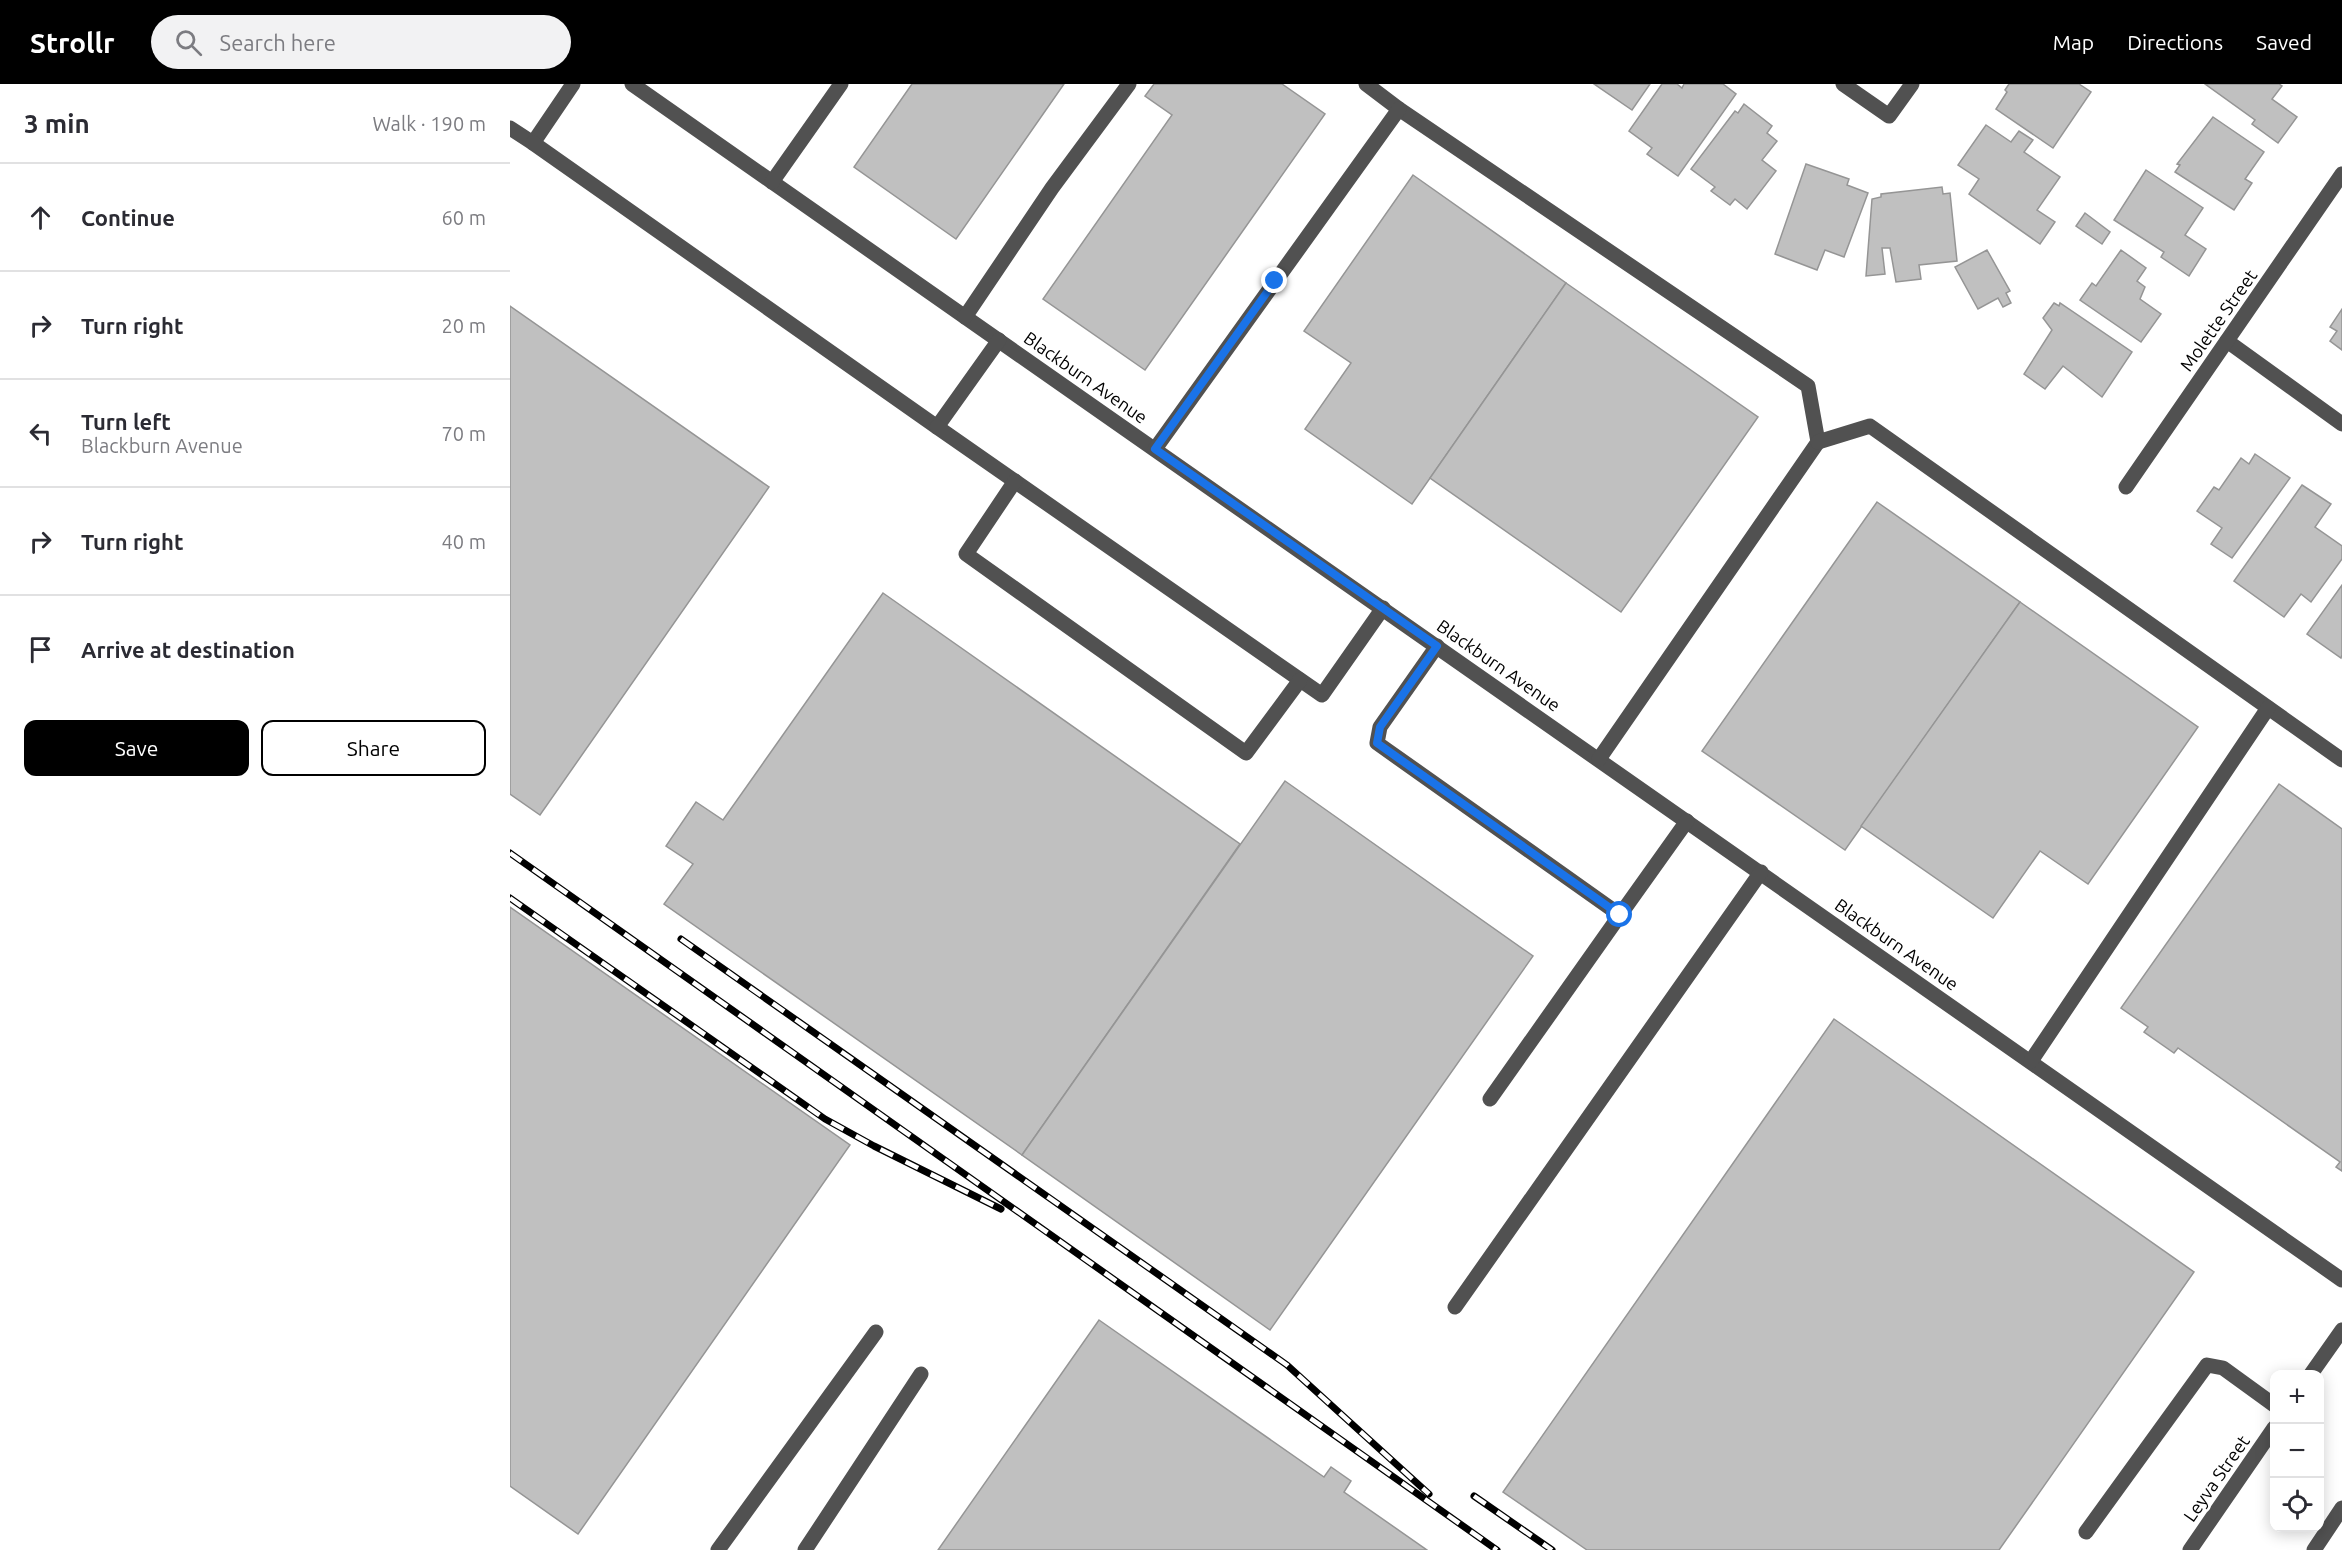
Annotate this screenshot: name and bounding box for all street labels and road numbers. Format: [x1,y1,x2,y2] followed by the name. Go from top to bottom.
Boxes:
[2176,265,2260,375] street label: Molette Street
[1021,327,1151,427] street label: Blackburn Avenue
[1434,615,1564,715] street label: Blackburn Avenue
[1832,894,1962,994] street label: Blackburn Avenue
[2179,1431,2253,1525] street label: Leyva Street

